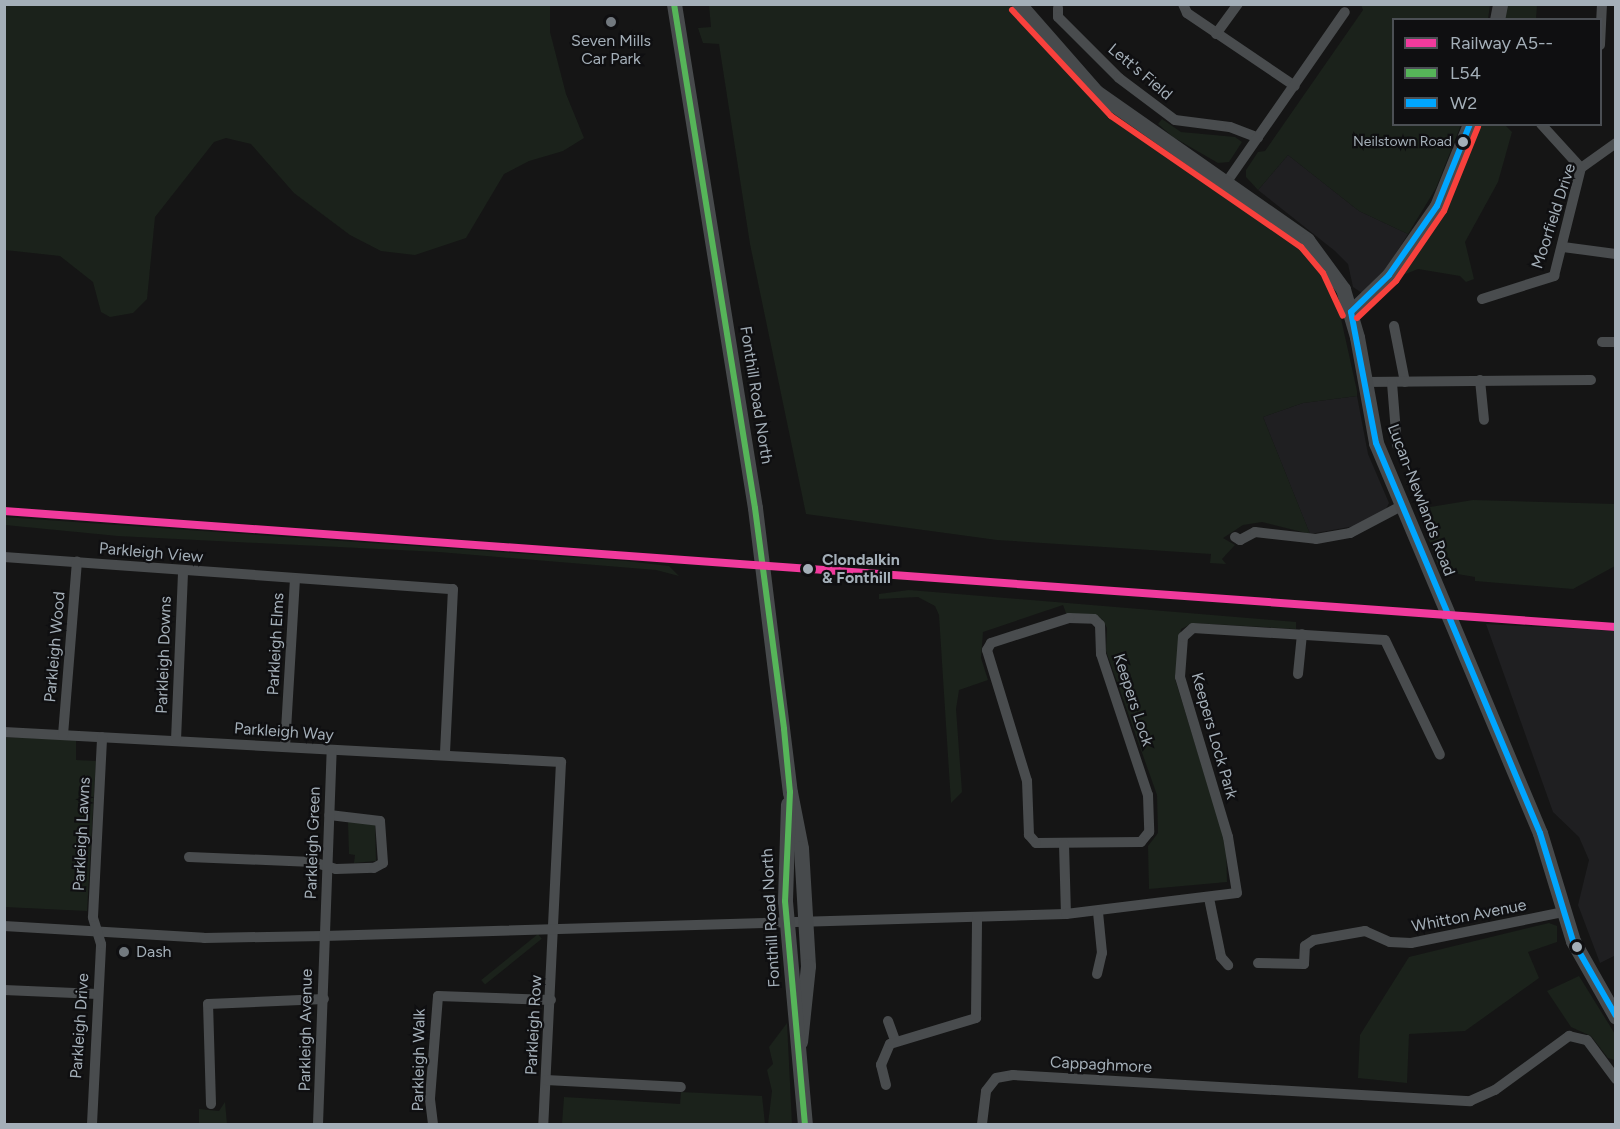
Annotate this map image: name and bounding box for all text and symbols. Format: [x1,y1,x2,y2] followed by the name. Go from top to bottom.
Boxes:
[604,15,618,29] marker: Seven Mills Car Park
[1392,18,1602,126] legend
[571,31,651,69] place label: Seven Mills Car Park
[1450,32,1553,54] text: Railway A5--
[1104,40,1176,104] street label: Lett's Field
[1450,62,1481,84] text: L54
[1450,92,1477,114] text: W2
[1353,134,1452,150] place label: Neilstown Road
[1457,136,1469,148] marker: Neilstown Road
[1528,161,1580,271] street label: Moorfield Drive
[736,325,776,465] street label: Fonthill Road North
[1383,421,1459,579] street label: Lucan-Newlands Road
[98,539,204,567] street label: Parkleigh View
[822,550,900,588] place label: Clondalkin & Fonthill
[799,560,817,578] marker: Clondalkin & Fonthill
[41,591,69,703] street label: Parkleigh Wood
[264,592,288,696] street label: Parkleigh Elms
[152,596,176,714] street label: Parkleigh Downs
[1109,651,1157,749] street label: Keepers Lock
[1187,671,1241,801] street label: Keepers Lock Park
[234,719,334,745] street label: Parkleigh Way
[69,777,95,891] street label: Parkleigh Lawns
[301,786,325,900] street label: Parkleigh Green
[758,848,784,988] street label: Fonthill Road North
[1410,895,1528,937] street label: Whitton Avenue
[1571,941,1583,953] unlabelled marker
[136,942,172,962] place label: Dash
[117,945,131,959] marker: Dash
[295,968,317,1092] street label: Parkleigh Avenue
[67,973,93,1079] street label: Parkleigh Drive
[522,974,546,1076] street label: Parkleigh Row
[409,1008,429,1112] street label: Parkleigh Walk
[1050,1053,1152,1077] street label: Cappaghmore

